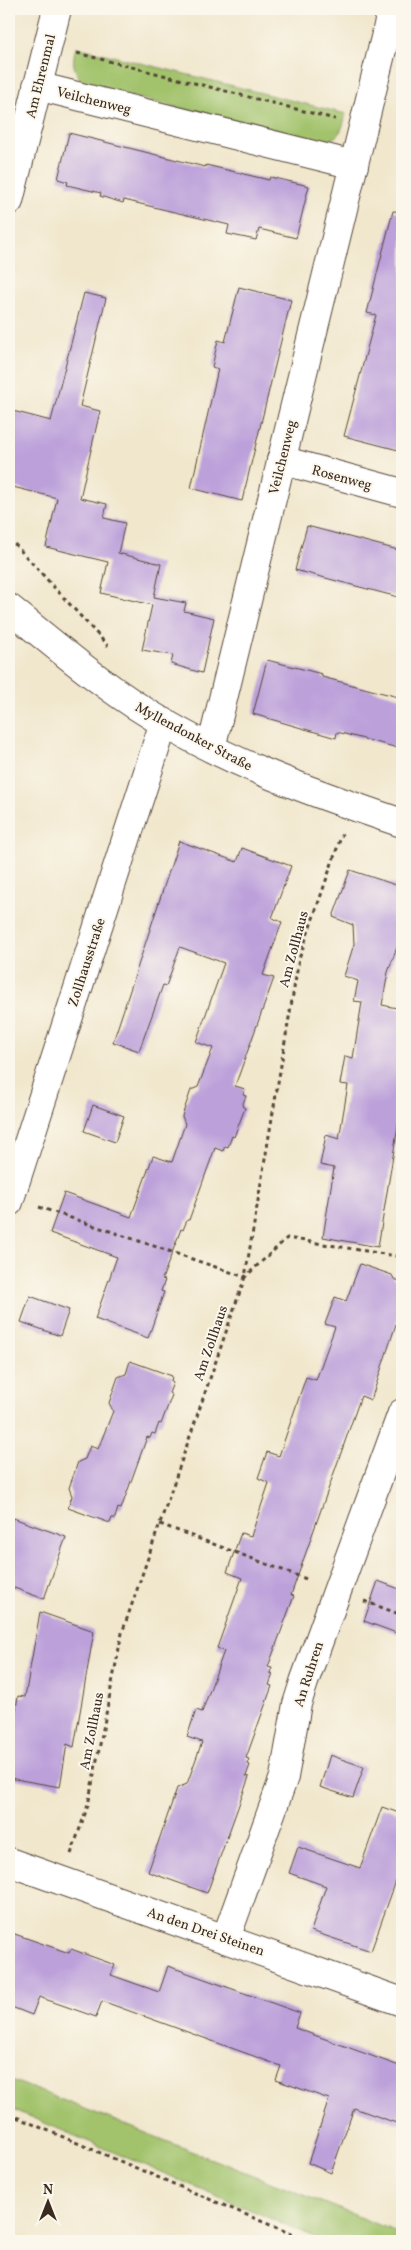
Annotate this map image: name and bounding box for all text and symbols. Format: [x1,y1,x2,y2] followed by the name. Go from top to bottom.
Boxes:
[22,32,61,120] street label: Am Ehrenmal
[54,83,133,120] street label: Veilchenweg
[265,418,302,497] street label: Veilchenweg
[309,461,374,496] street label: Rosenweg
[131,698,256,776] street label: Myllendonker Straße
[275,909,314,990] street label: Am Zollhaus
[64,915,111,1009] street label: Zollhausstraße
[190,1303,233,1384] street label: Am Zollhaus
[290,1639,329,1710] street label: An Ruhren
[76,1691,109,1772] street label: Am Zollhaus
[144,1903,267,1961] street label: An den Drei Steinen
[22,2178,72,2228] north arrow
[43,2181,53,2200] text: N

